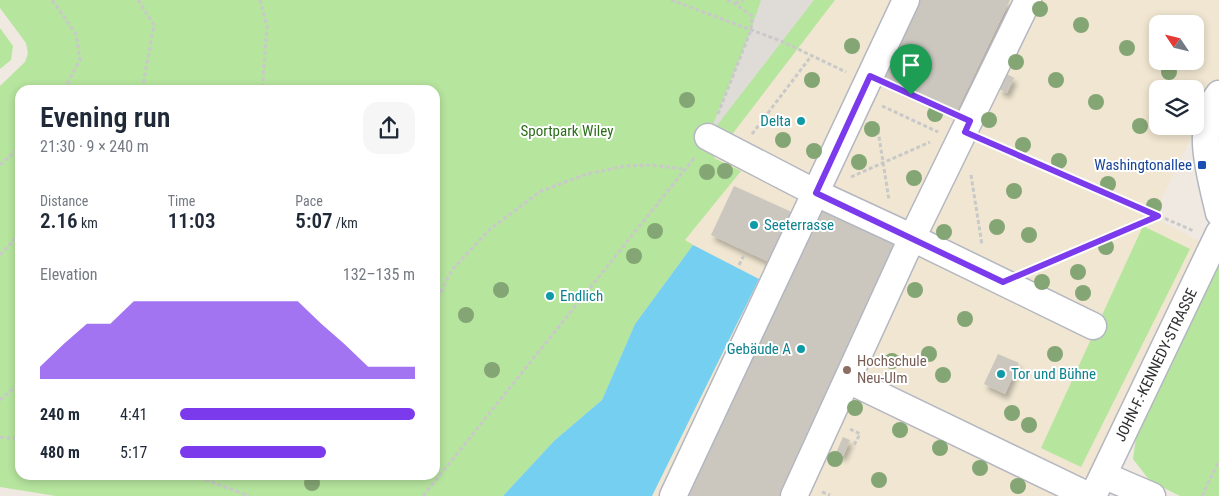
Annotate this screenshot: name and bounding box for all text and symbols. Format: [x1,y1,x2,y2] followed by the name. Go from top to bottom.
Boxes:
[1149,15,1204,70] north arrow
[1149,15,1204,135] map controls
[890,44,932,95] pin
[897,51,925,79] icon: arrive
[1149,80,1204,135] button: layers
[40,101,170,134] text: Evening run
[363,102,415,154] button: share
[760,112,791,130] place label: Delta
[795,115,807,127] marker: Delta
[521,122,613,140] park label: Sportpark Wiley
[40,137,149,156] text: 21:30 · 9 × 240 m
[1094,156,1192,174] place label: Washingtonallee
[1196,159,1208,171] marker: Washingtonallee
[40,193,88,209] text: Distance
[168,193,195,209] text: Time
[295,193,323,209] text: Pace
[40,209,78,233] text: 2.16
[168,209,215,233] text: 11:03
[295,209,333,233] text: 5:07
[78,215,98,231] text: km
[333,215,358,231] text: /km
[764,216,834,234] place label: Seeterrasse
[748,219,760,231] marker: Seeterrasse
[40,265,98,284] text: Elevation
[343,265,415,284] text: 132–135 m
[1111,285,1201,445] street label: JOHN-F.-KENNEDY-STRASSE
[560,287,603,305] place label: Endlich
[544,290,556,302] marker: Endlich
[727,340,791,358] place label: Gebäude A
[795,343,807,355] marker: Gebäude A
[857,352,927,387] place label: Hochschule Neu-Ulm
[841,364,853,376] marker: Hochschule Neu-Ulm
[1011,365,1096,383] place label: Tor und Bühne
[995,368,1007,380] marker: Tor und Bühne
[40,405,80,424] text: 240 m
[120,405,147,424] text: 4:41
[40,443,80,462] text: 480 m
[120,443,147,462] text: 5:17

